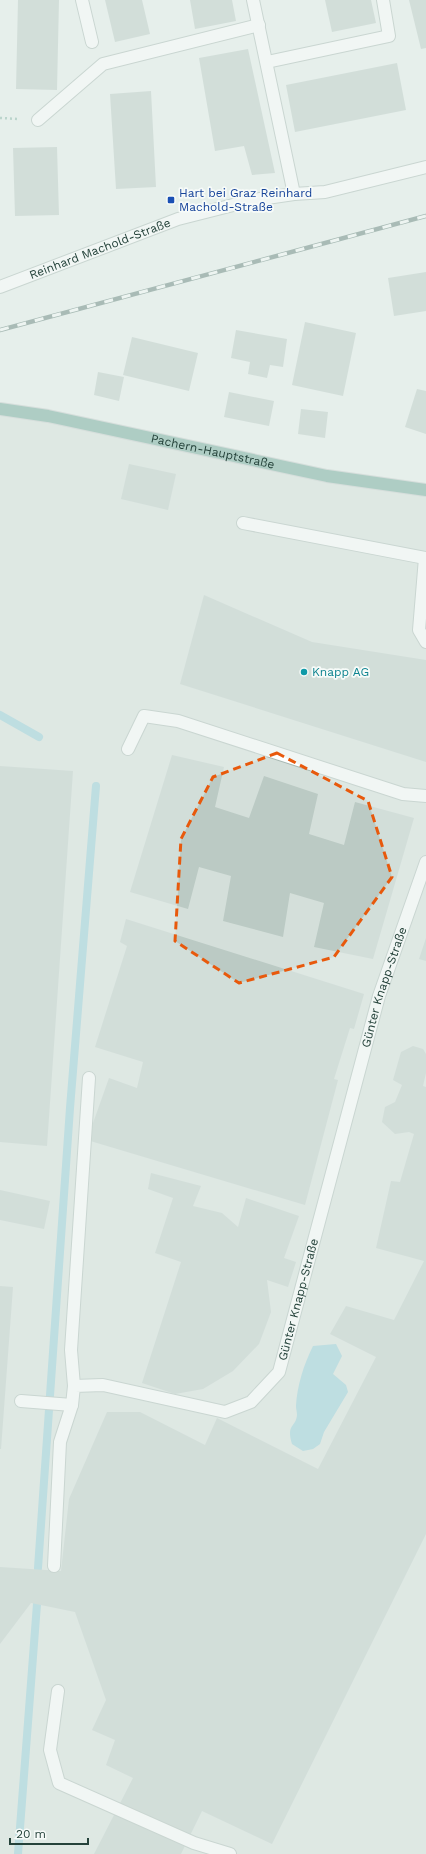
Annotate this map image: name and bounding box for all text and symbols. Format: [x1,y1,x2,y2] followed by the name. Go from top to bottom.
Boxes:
[179,186,312,214] place label: Hart bei Graz Reinhard Machold-Straße
[166,195,176,205] marker: Hart bei Graz Reinhard Machold-Straße
[27,215,173,282] street label: Reinhard Machold-Straße
[149,431,276,472] street label: Pachern-Hauptstraße
[312,665,369,679] place label: Knapp AG
[299,667,309,677] marker: Knapp AG
[359,925,410,1049] street label: Günter Knapp-Straße
[275,1237,321,1362] street label: Günter Knapp-Straße
[10,1820,88,1846] scale bar
[16,1827,46,1841] text: 20 m

